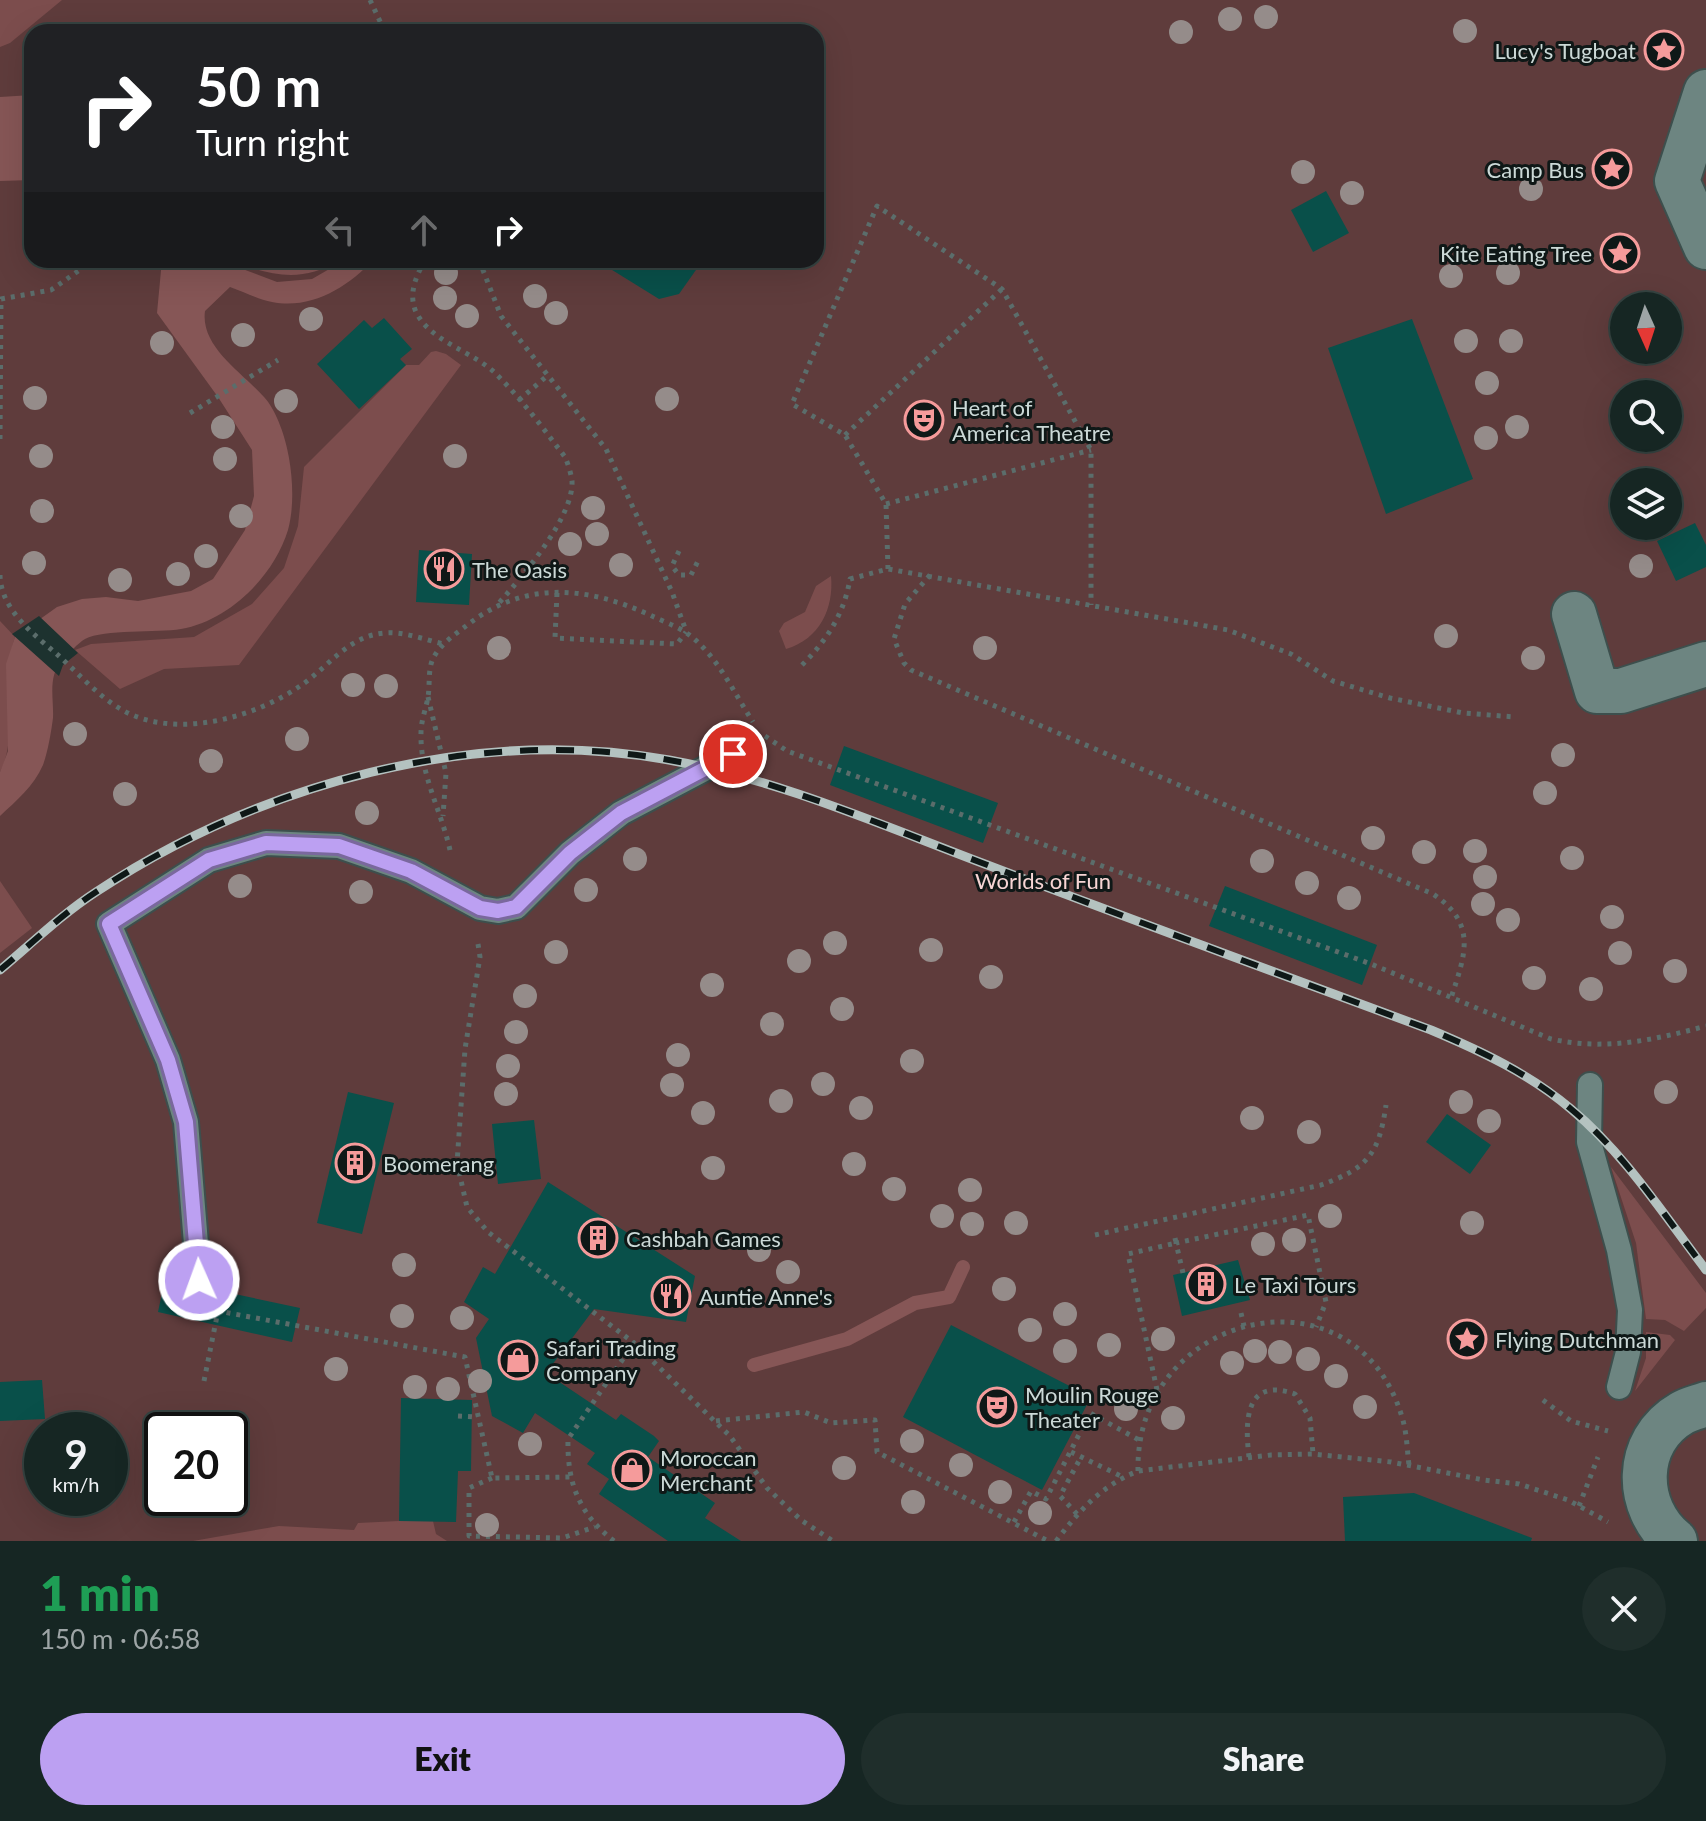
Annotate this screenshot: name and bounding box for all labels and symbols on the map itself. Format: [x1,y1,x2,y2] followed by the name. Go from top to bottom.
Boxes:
[1643,29,1685,71] place icon: Lucy's Tugboat
[1495,37,1636,64] place label: Lucy's Tugboat
[1591,148,1633,190] place icon: Camp Bus
[1487,156,1584,183] place label: Camp Bus
[1599,232,1641,274] place icon: Kite Eating Tree
[1440,240,1592,267] place label: Kite Eating Tree
[1610,292,1682,364] north arrow
[952,394,1111,446] place label: Heart of America Theatre
[903,399,945,441] theatre icon: Heart of America Theatre
[423,548,465,590] restaurant icon: The Oasis
[472,556,567,583] place label: The Oasis
[699,720,767,788] pin
[975,867,1111,894] park label: Worlds of Fun
[334,1142,376,1184] building icon: Boomerang
[383,1150,494,1177] place label: Boomerang
[577,1217,619,1259] building icon: Cashbah Games
[626,1225,781,1252] place label: Cashbah Games
[157,1238,241,1322] position arrow
[1185,1263,1227,1305] building icon: Le Taxi Tours
[1234,1271,1356,1298] place label: Le Taxi Tours
[650,1275,692,1317] restaurant icon: Auntie Anne's
[699,1283,833,1310] place label: Auntie Anne's
[1446,1318,1488,1360] place icon: Flying Dutchman
[1495,1326,1659,1353] place label: Flying Dutchman
[546,1334,676,1386] place label: Safari Trading Company
[497,1339,539,1381] shop icon: Safari Trading Company
[1025,1381,1159,1433] place label: Moulin Rouge Theater
[976,1386,1018,1428] theatre icon: Moulin Rouge Theater
[144,1412,248,1516] speed limit sign: 20
[660,1444,757,1496] place label: Moroccan Merchant
[611,1449,653,1491] shop icon: Moroccan Merchant

